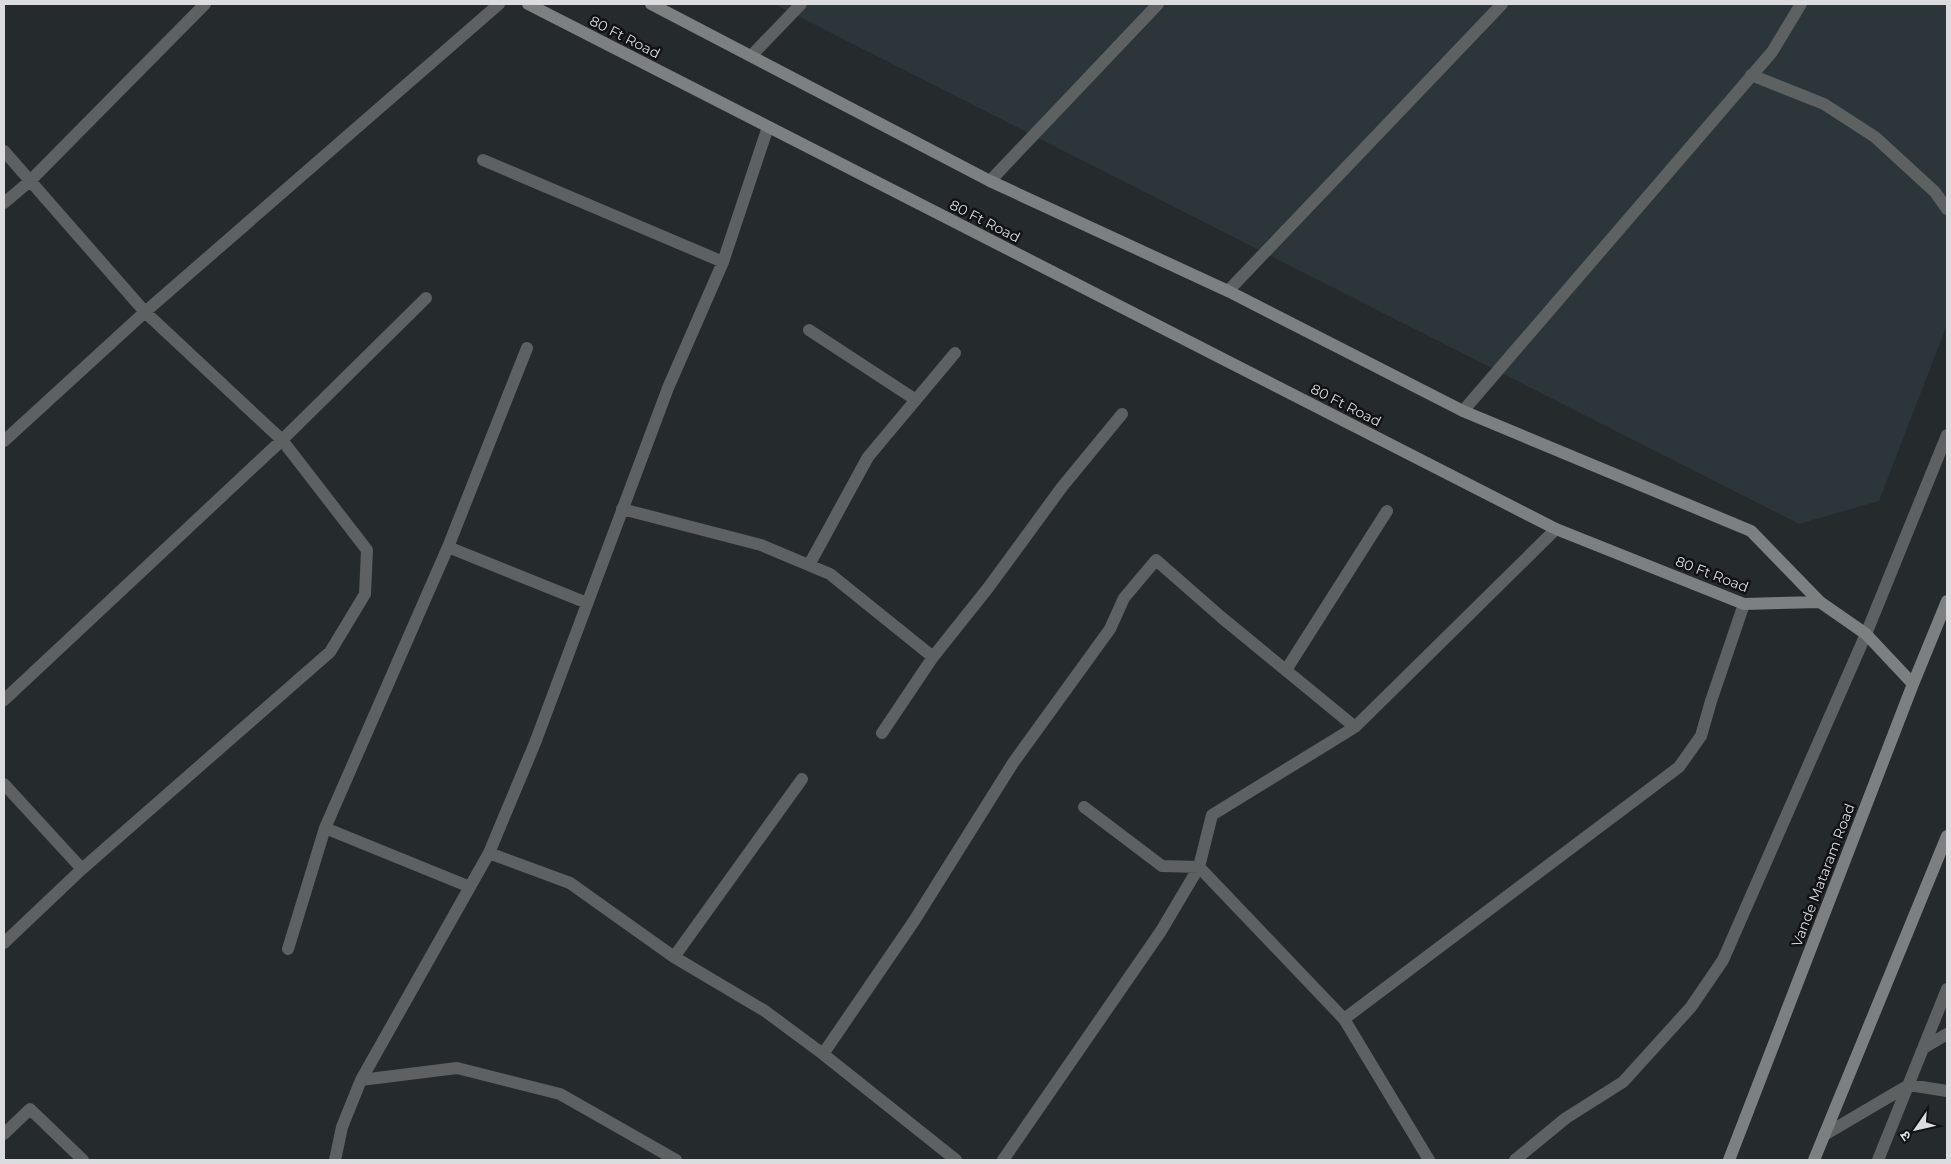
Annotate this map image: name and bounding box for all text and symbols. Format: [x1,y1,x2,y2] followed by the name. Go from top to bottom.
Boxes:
[587,12,663,62] street label: 80 Ft Road
[947,196,1023,246] street label: 80 Ft Road
[1308,380,1384,430] street label: 80 Ft Road
[1673,552,1751,596] street label: 80 Ft Road
[1787,801,1859,949] street label: Vande Mataram Road
[1891,1104,1941,1154] north arrow
[1895,1127,1915,1145] text: उ

